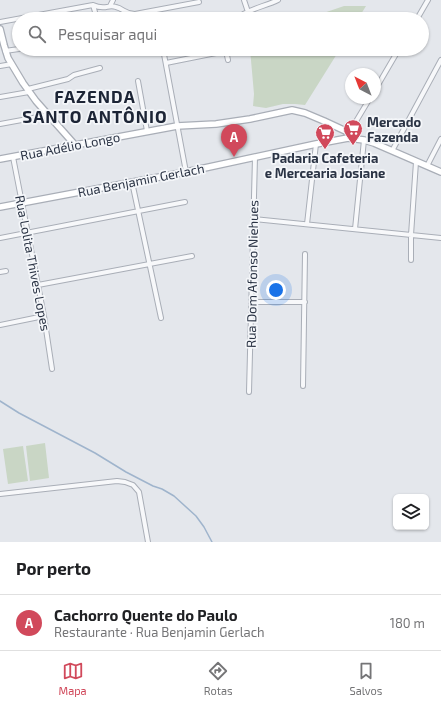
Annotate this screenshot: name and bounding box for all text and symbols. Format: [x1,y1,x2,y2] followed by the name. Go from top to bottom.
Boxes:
[12,12,429,56] search box
[26,23,48,45] icon: search
[58,25,157,43] text: Pesquisar aqui
[345,68,381,104] north arrow
[22,86,168,126] district label: FAZENDA SANTO ANTÔNIO
[367,114,421,145] place label: Mercado Fazenda
[342,118,364,146] supermarket icon: Mercado Fazenda
[314,122,336,150] supermarket icon: Padaria Cafeteria e Mercearia Josiane
[221,124,247,157] pin: A
[19,128,121,164] street label: Rua Adélio Longo
[265,150,385,181] place label: Padaria Cafeteria e Mercearia Josiane
[76,160,206,200] street label: Rua Benjamin Gerlach
[12,194,54,332] street label: Rua Lolita Thives Lopes
[243,200,261,348] street label: Rua Dom Afonso Niehues
[266,280,286,300] your location
[393,494,429,530] map controls
[393,494,429,530] button: layers
[16,558,91,578] text: Por perto
[54,606,238,624] text: Cachorro Quente do Paulo
[25,615,33,631] text: A
[390,615,425,631] text: 180 m
[54,624,265,640] text: Restaurante · Rua Benjamin Gerlach
[59,660,87,697] tab: Mapa
[204,660,233,697] tab: Rotas
[350,660,382,697] tab: Salvos

